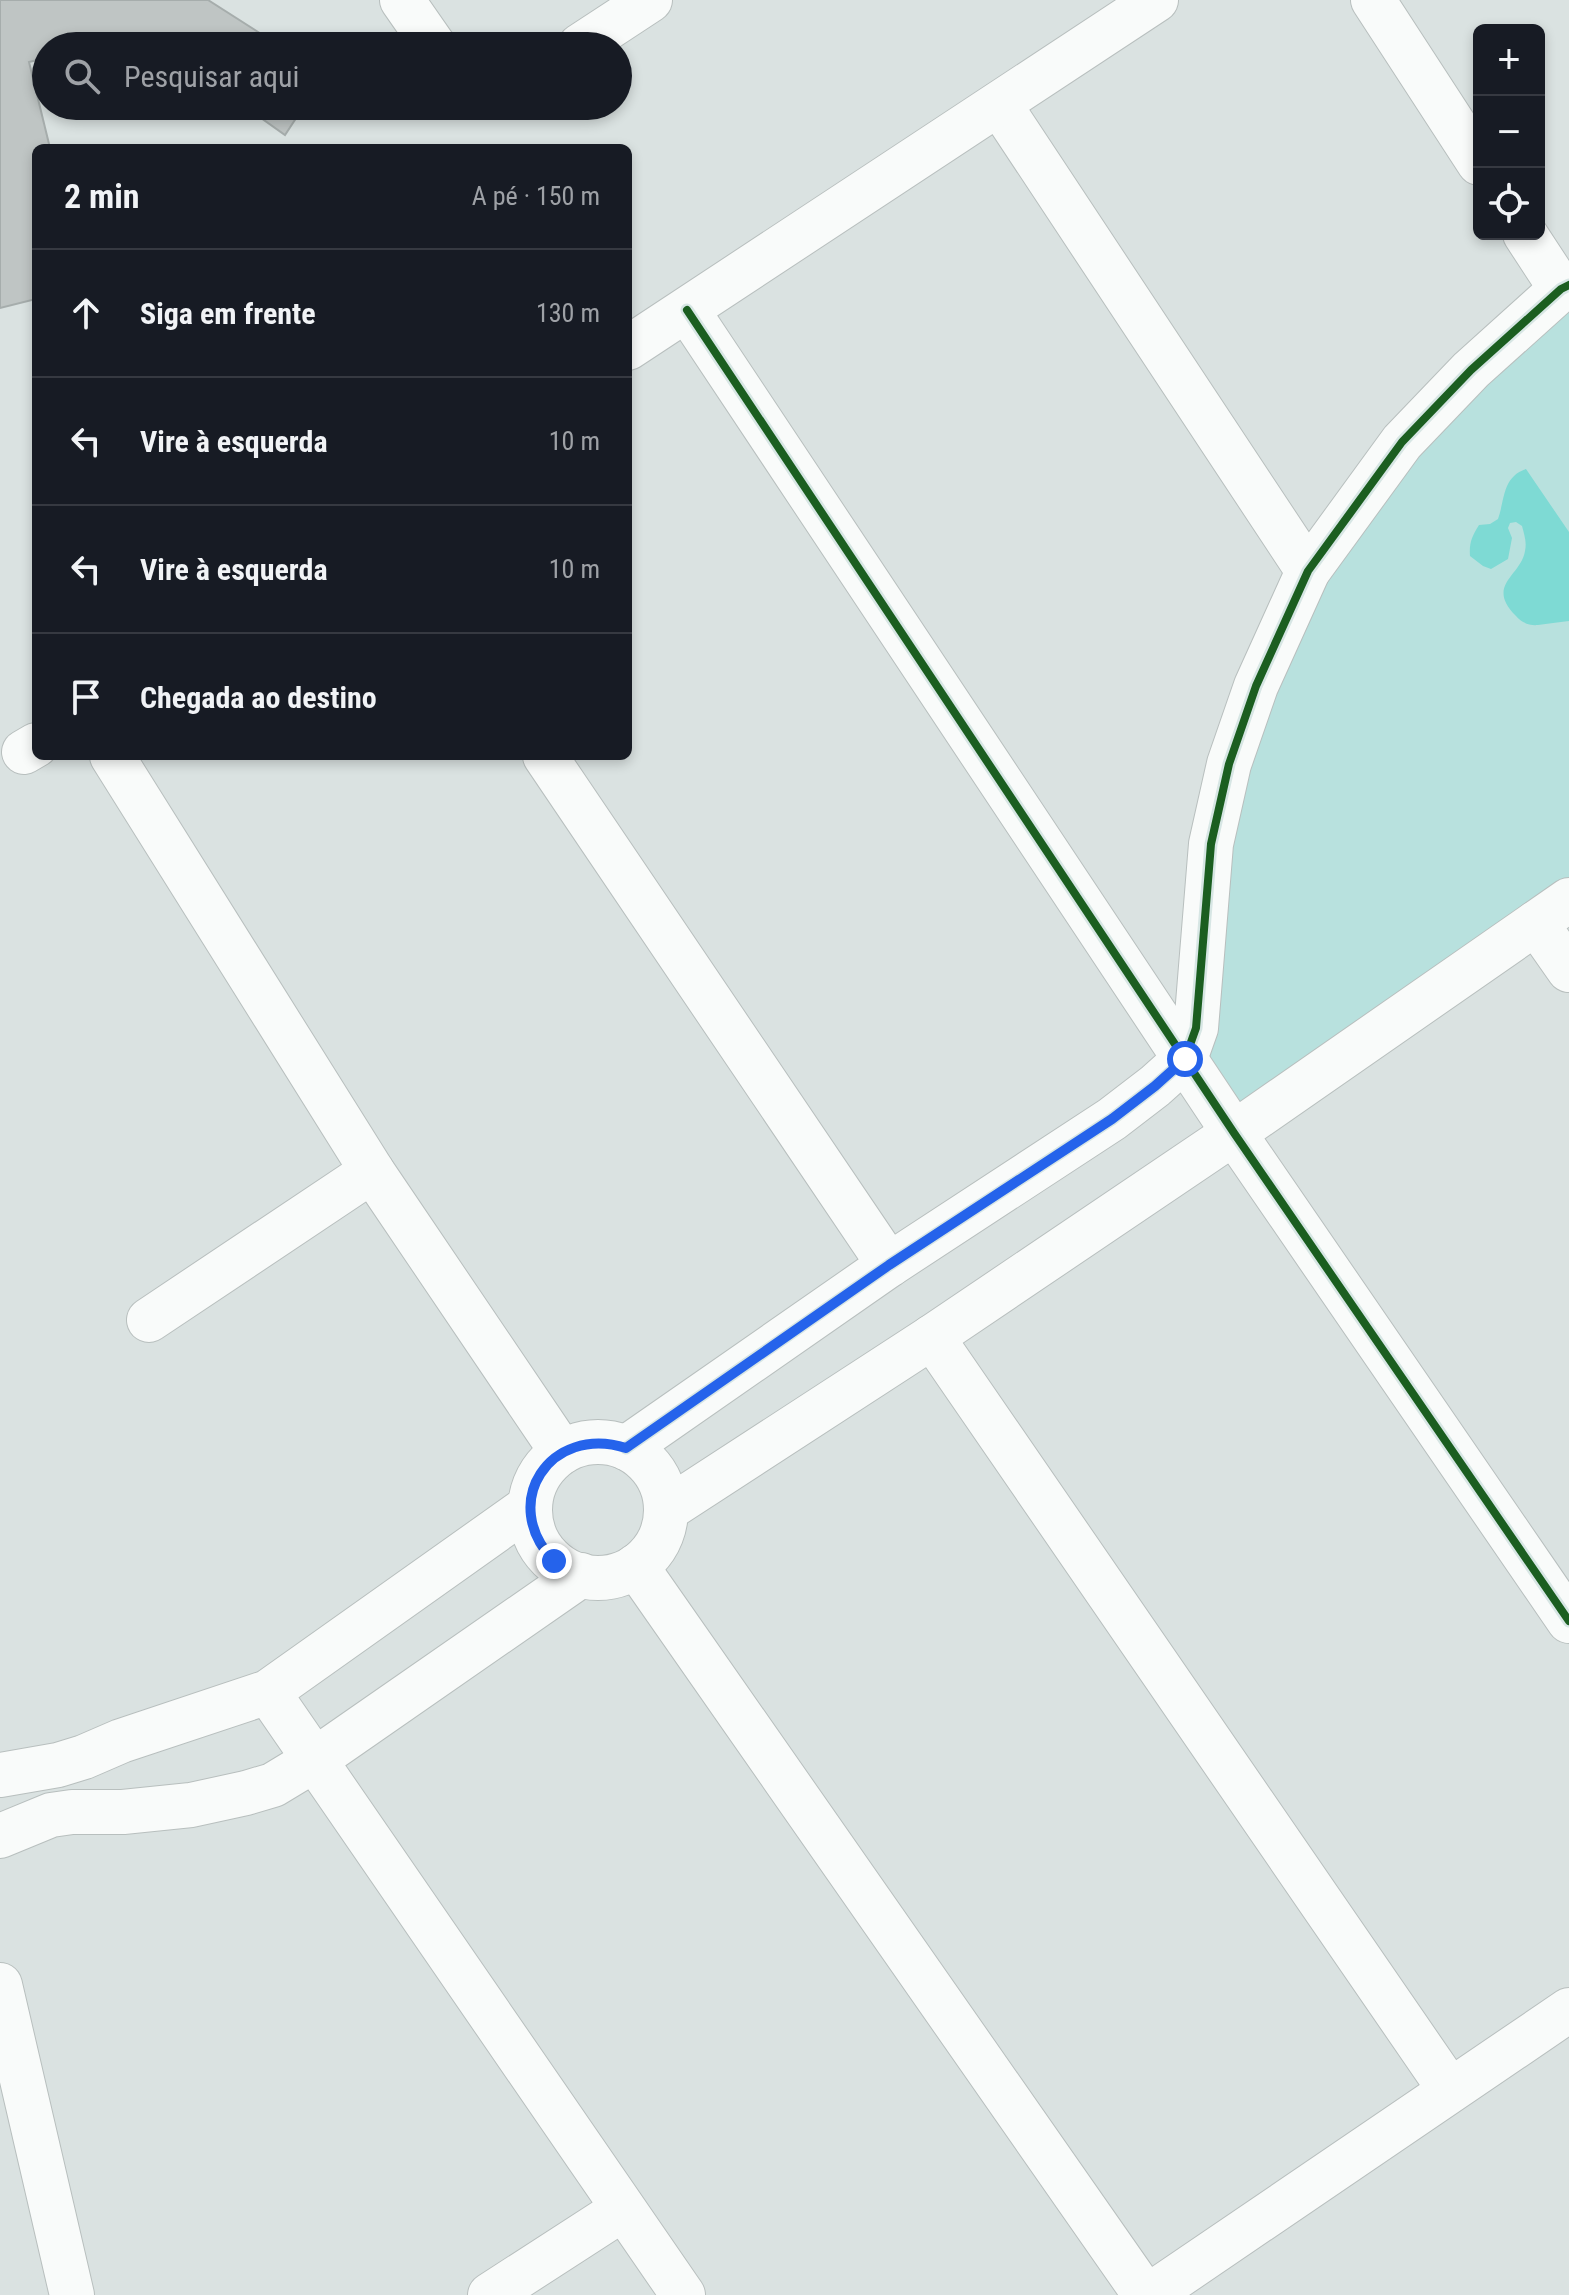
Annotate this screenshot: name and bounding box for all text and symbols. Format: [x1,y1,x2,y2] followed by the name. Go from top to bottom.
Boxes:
[1473,24,1545,240] map controls
[1473,24,1545,96] button: +
[32,32,632,120] search box
[60,54,104,98] icon: search
[124,59,299,94] text: Pesquisar aqui
[1473,96,1545,168] button: −
[1473,168,1545,240] button: locate
[64,176,140,216] text: 2 min
[472,181,600,211] text: A pé · 150 m
[64,291,108,335] icon: ahead
[140,296,316,331] text: Siga em frente
[536,298,600,328] text: 130 m
[64,419,108,463] icon: left
[140,424,328,459] text: Vire à esquerda
[549,426,600,456] text: 10 m
[64,547,108,591] icon: left
[140,552,328,587] text: Vire à esquerda
[549,554,600,584] text: 10 m
[64,675,108,719] icon: arrive
[140,680,377,715] text: Chegada ao destino
[1167,1041,1203,1077] route start
[536,1543,572,1579] route end

